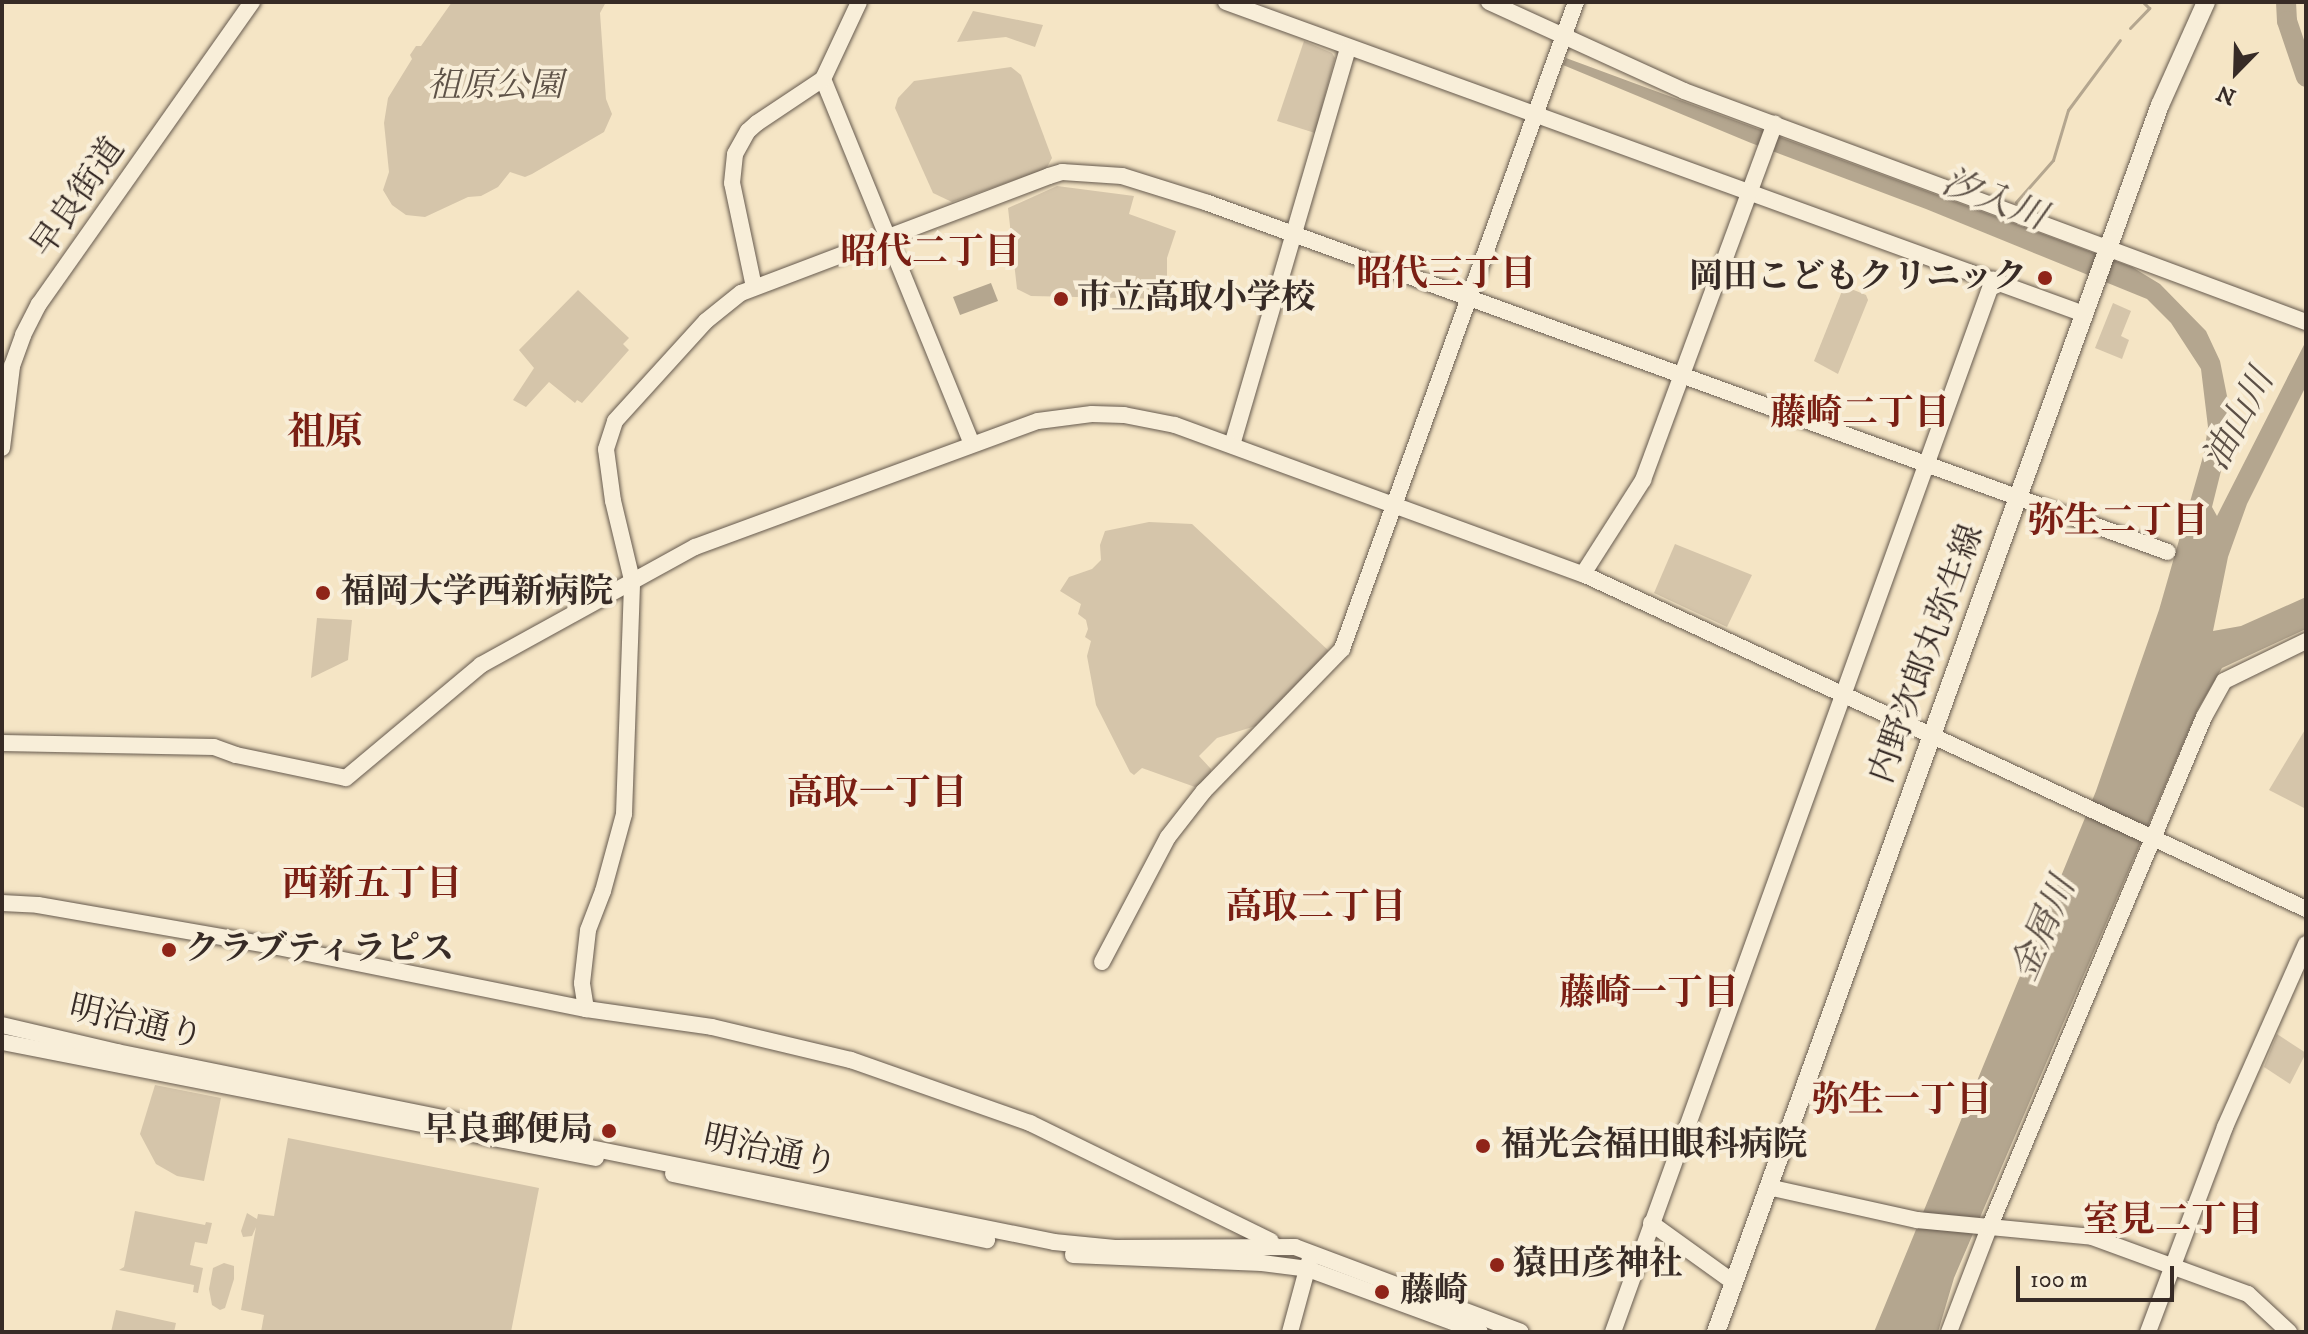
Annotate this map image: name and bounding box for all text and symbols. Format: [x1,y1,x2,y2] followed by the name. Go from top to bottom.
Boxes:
[2196,32,2276,112] north arrow
[427,67,563,107] park label: 祖原公園
[2213,79,2240,111] text: N
[22,131,134,265] street label: 早良街道
[1936,160,2052,240] water label: 汐入川
[840,231,1020,275] district label: 昭代二丁目
[1356,253,1536,297] district label: 昭代三丁目
[1687,258,2027,298] place label: 岡田こどもクリニック
[2034,267,2056,289] marker: 岡田こどもクリニック
[1077,279,1315,319] place label: 市立高取小学校
[1052,290,1070,308] marker: 市立高取小学校
[2195,362,2283,478] water label: 油山川
[1770,392,1950,436] district label: 藤崎二丁目
[287,411,363,457] district label: 祖原
[2028,500,2208,544] district label: 弥生二丁目
[1861,519,1993,789] street label: 内野次郎丸弥生線
[341,573,613,613] place label: 福岡大学西新病院
[312,582,334,604] marker: 福岡大学西新病院
[787,772,967,816] district label: 高取一丁目
[282,863,462,907] district label: 西新五丁目
[2003,871,2085,987] water label: 金屑川
[1226,886,1406,930] district label: 高取二丁目
[185,930,457,970] place label: クラブティラピス
[160,941,178,959] marker: クラブティラピス
[1559,972,1739,1016] district label: 藤崎一丁目
[65,988,207,1058] street label: 明治通り
[1812,1079,1992,1123] district label: 弥生一丁目
[423,1111,593,1151] place label: 早良郵便局
[699,1118,841,1186] street label: 明治通り
[600,1122,618,1140] marker: 早良郵便局
[1501,1126,1807,1166] place label: 福光会福田眼科病院
[1472,1135,1494,1157] marker: 福光会福田眼科病院
[2083,1199,2263,1243] district label: 室見二丁目
[1513,1245,1683,1285] place label: 猿田彦神社
[2020,1250,2178,1300] scale bar
[1488,1256,1506,1274] marker: 猿田彦神社
[2030,1265,2088,1295] text: 100 m
[1400,1272,1468,1312] place label: 藤崎
[1371,1281,1393,1303] marker: 藤崎

